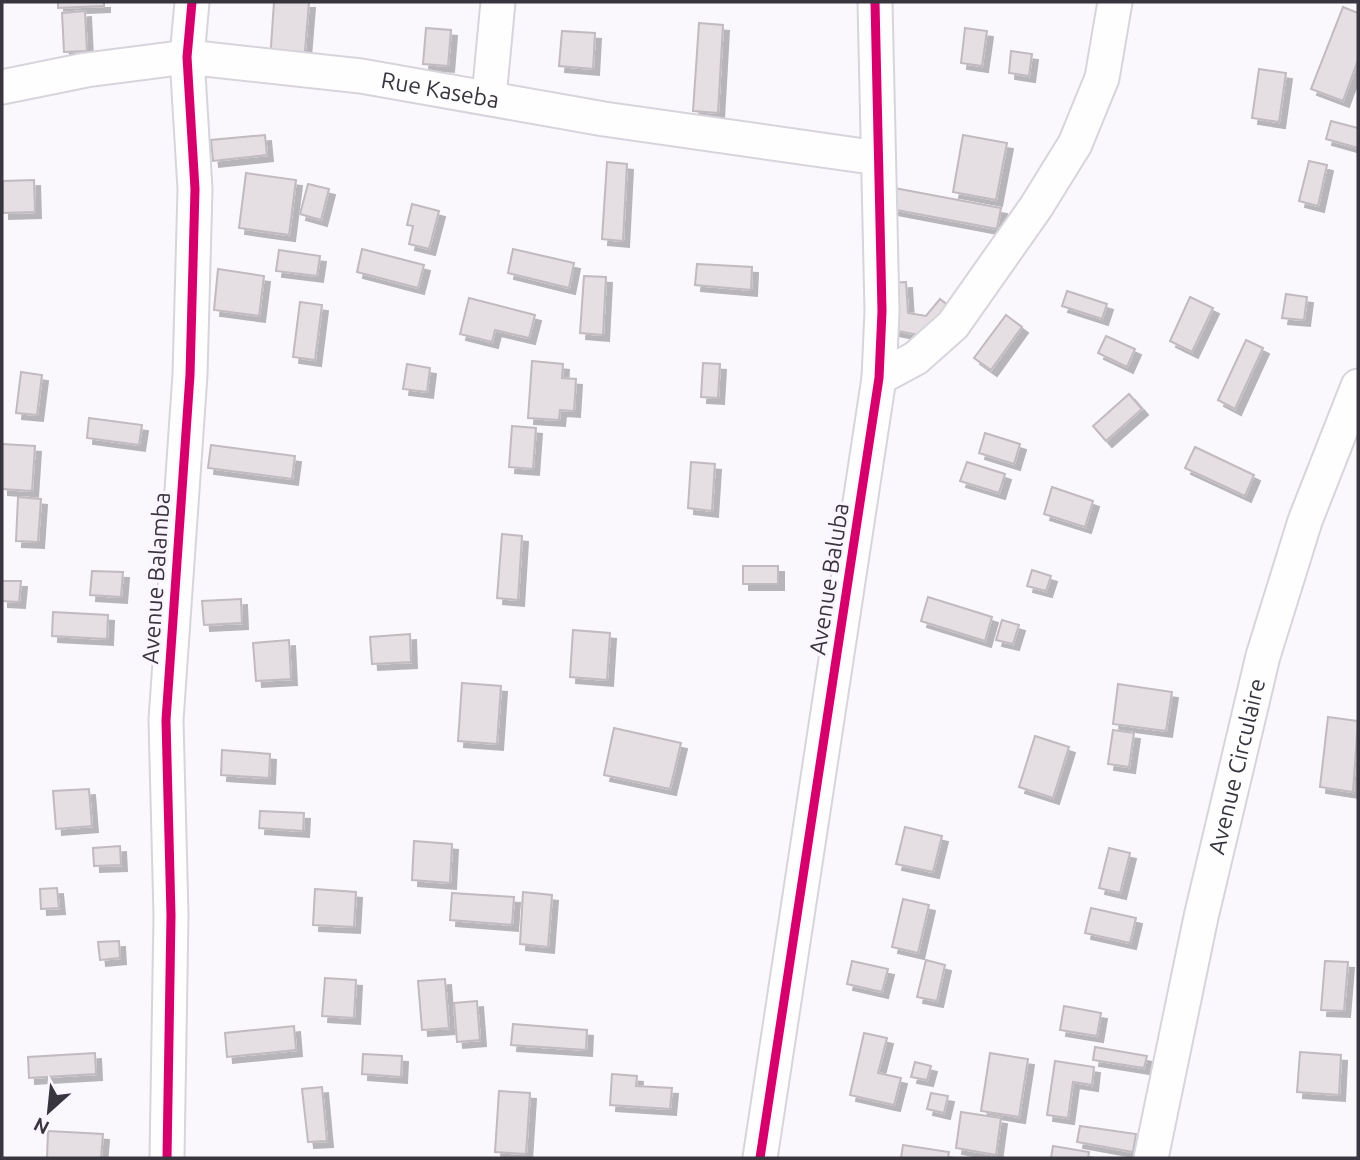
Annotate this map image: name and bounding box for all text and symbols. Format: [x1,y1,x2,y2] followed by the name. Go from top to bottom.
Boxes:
[379,67,501,112] street label: Rue Kaseba
[137,491,174,665] street label: Avenue Balamba
[804,501,853,657] street label: Avenue Baluba
[1203,676,1269,857] street label: Avenue Circulaire
[14,1076,84,1146] north arrow
[30,1113,53,1139] text: N

